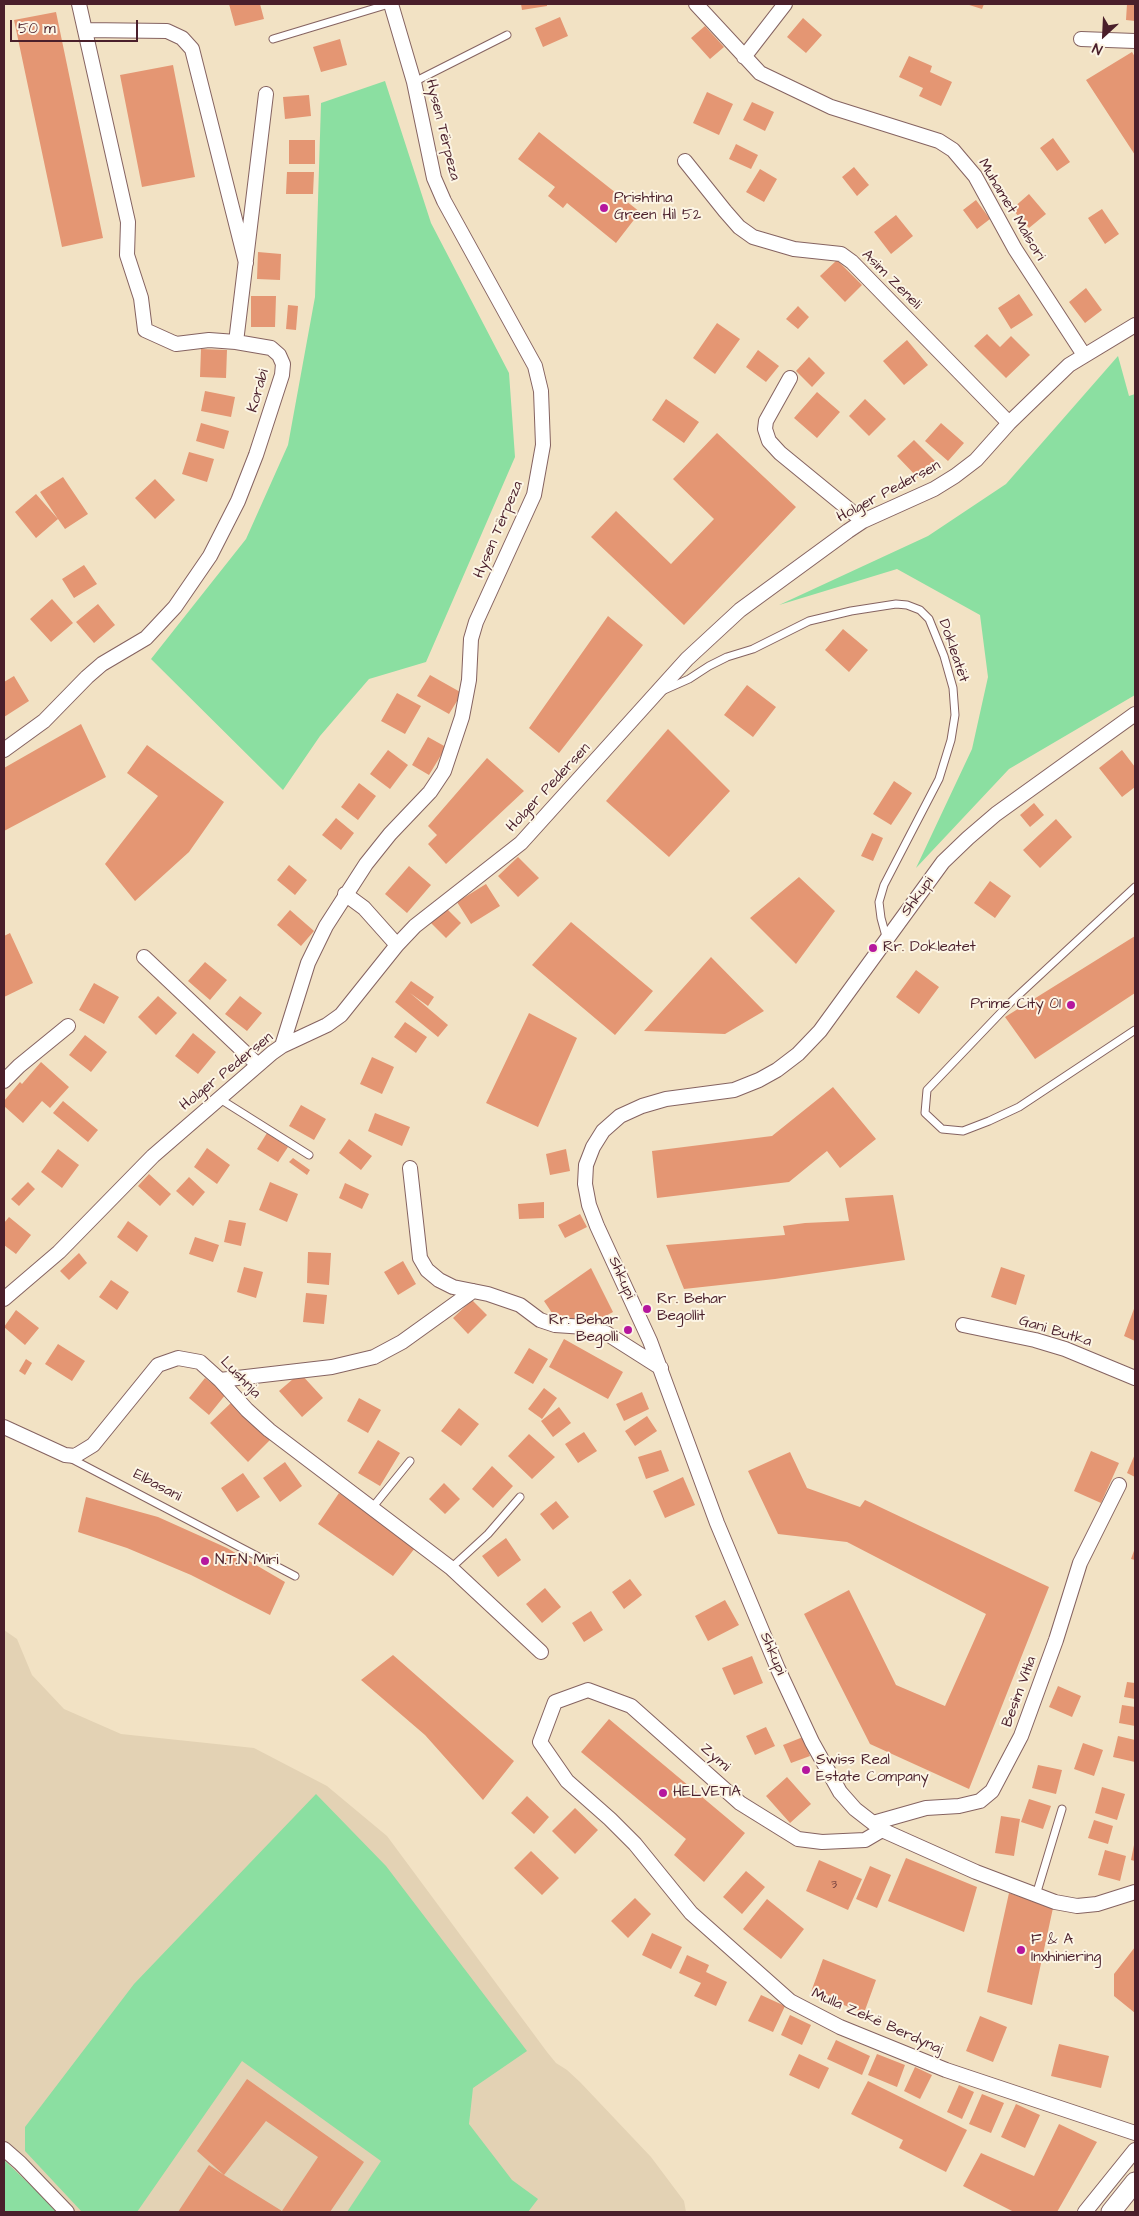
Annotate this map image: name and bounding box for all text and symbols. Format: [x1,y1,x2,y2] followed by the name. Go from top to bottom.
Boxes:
[12,10,140,42] scale bar
[1079,10,1129,60] north arrow
[18,18,56,39] text: 50 m
[1089,38,1106,60] text: N
[421,78,463,182] street label: Hysen Tërpeza
[973,156,1049,264] street label: Muhamet Malsori
[614,190,701,225] place label: Prishtina Green Hil 52
[598,202,610,214] marker: Prishtina Green Hil 52
[857,246,925,314] street label: Asim Zeneli
[244,367,274,415] street label: Korabi
[834,457,944,527] street label: Holger Pedersen
[470,479,528,581] street label: Hysen Tërpeza
[934,617,972,685] street label: Dokleatët
[503,740,595,836] street label: Holger Pedersen
[898,874,938,920] street label: Shkupi
[883,939,976,957] place label: Rr. Dokleatet
[867,942,879,954] marker: Rr. Dokleatet
[971,996,1061,1014] place label: Prime City 01
[1065,999,1077,1011] marker: Prime City 01
[177,1029,277,1115] street label: Holger Pedersen
[604,1254,638,1302] street label: Shkupi
[657,1291,726,1326] place label: Rr. Behar Begollit
[641,1303,653,1315] marker: Rr. Behar Begollit
[549,1312,618,1347] place label: Rr. Behar Begolli
[1017,1312,1093,1352] street label: Gani Butka
[622,1324,634,1336] marker: Rr. Behar Begolli
[216,1353,264,1403] street label: Lushnja
[130,1466,184,1506] street label: Elbasani
[215,1552,279,1570] place label: N.T.N Miri
[199,1555,211,1567] marker: N.T.N Miri
[755,1630,789,1678] street label: Shkupi
[999,1654,1041,1730] street label: Besim Vitia
[696,1740,734,1776] street label: Zymi
[816,1752,929,1787] place label: Swiss Real Estate Company
[800,1764,812,1776] marker: Swiss Real Estate Company
[673,1784,741,1802] place label: HELVETIA
[657,1787,669,1799] marker: HELVETIA
[831,1878,837,1892] house number: 3
[1031,1932,1101,1967] place label: F & A Inxhiniering
[1015,1944,1027,1956] marker: F & A Inxhiniering
[808,1985,946,2059] street label: Mulla Zekë Berdynaj

